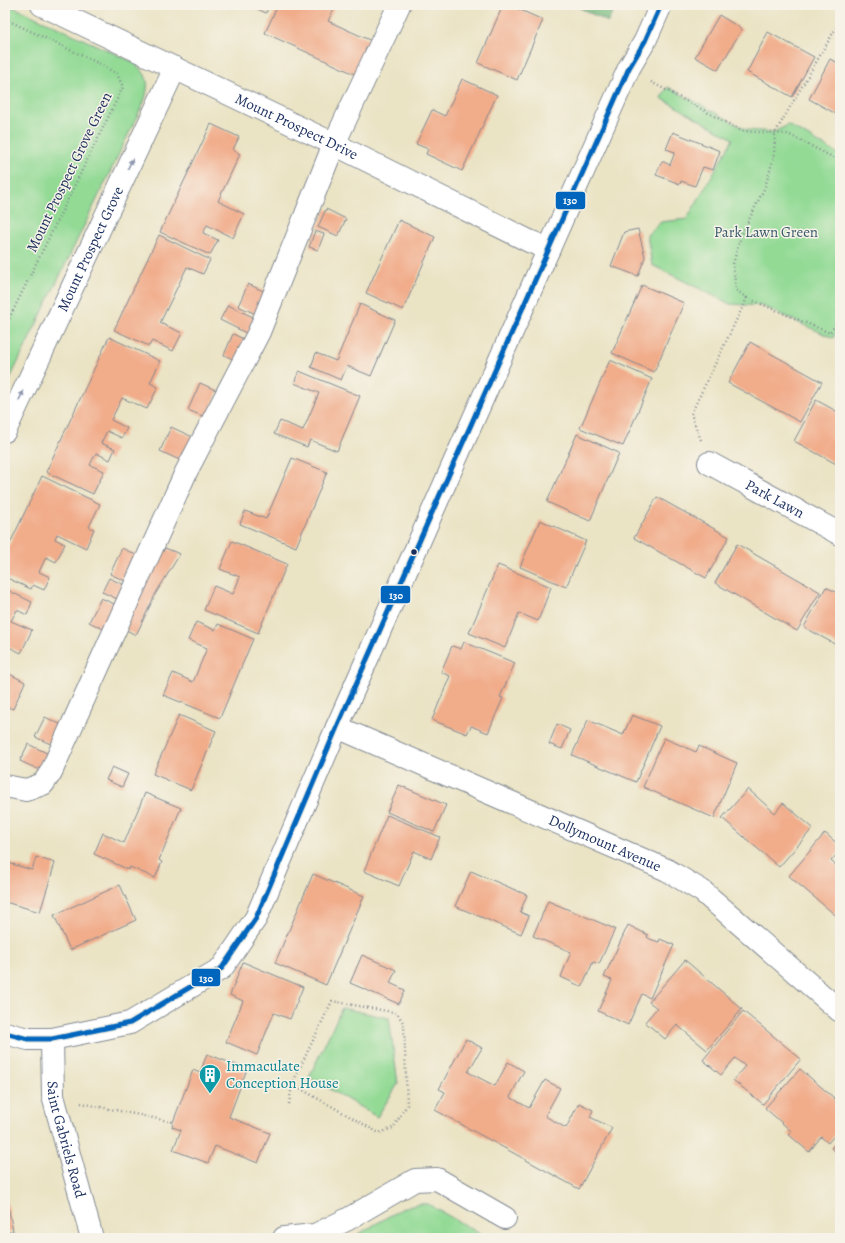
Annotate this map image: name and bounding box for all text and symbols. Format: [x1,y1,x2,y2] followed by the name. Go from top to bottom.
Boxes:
[232,88,362,164] street label: Mount Prospect Drive
[22,89,116,255] street label: Mount Prospect Grove Green
[127,158,133,169] one-way arrow
[53,184,127,314] street label: Mount Prospect Grove
[555,191,586,210] line badge: 130
[563,193,578,208] text: 130
[714,222,818,242] park label: Park Lawn Green
[19,389,25,401] one-way arrow
[742,475,808,523] street label: Park Lawn
[409,547,419,557] unlabelled marker
[380,585,411,604] line badge: 130
[389,588,404,603] text: 130
[545,810,665,876] street label: Dollymount Avenue
[191,968,221,987] line badge: 130
[199,971,214,986] text: 130
[226,1056,339,1093] place label: Immaculate Conception House
[197,1062,223,1095] building icon: Immaculate Conception House
[43,1081,91,1201] street label: Saint Gabriels Road

